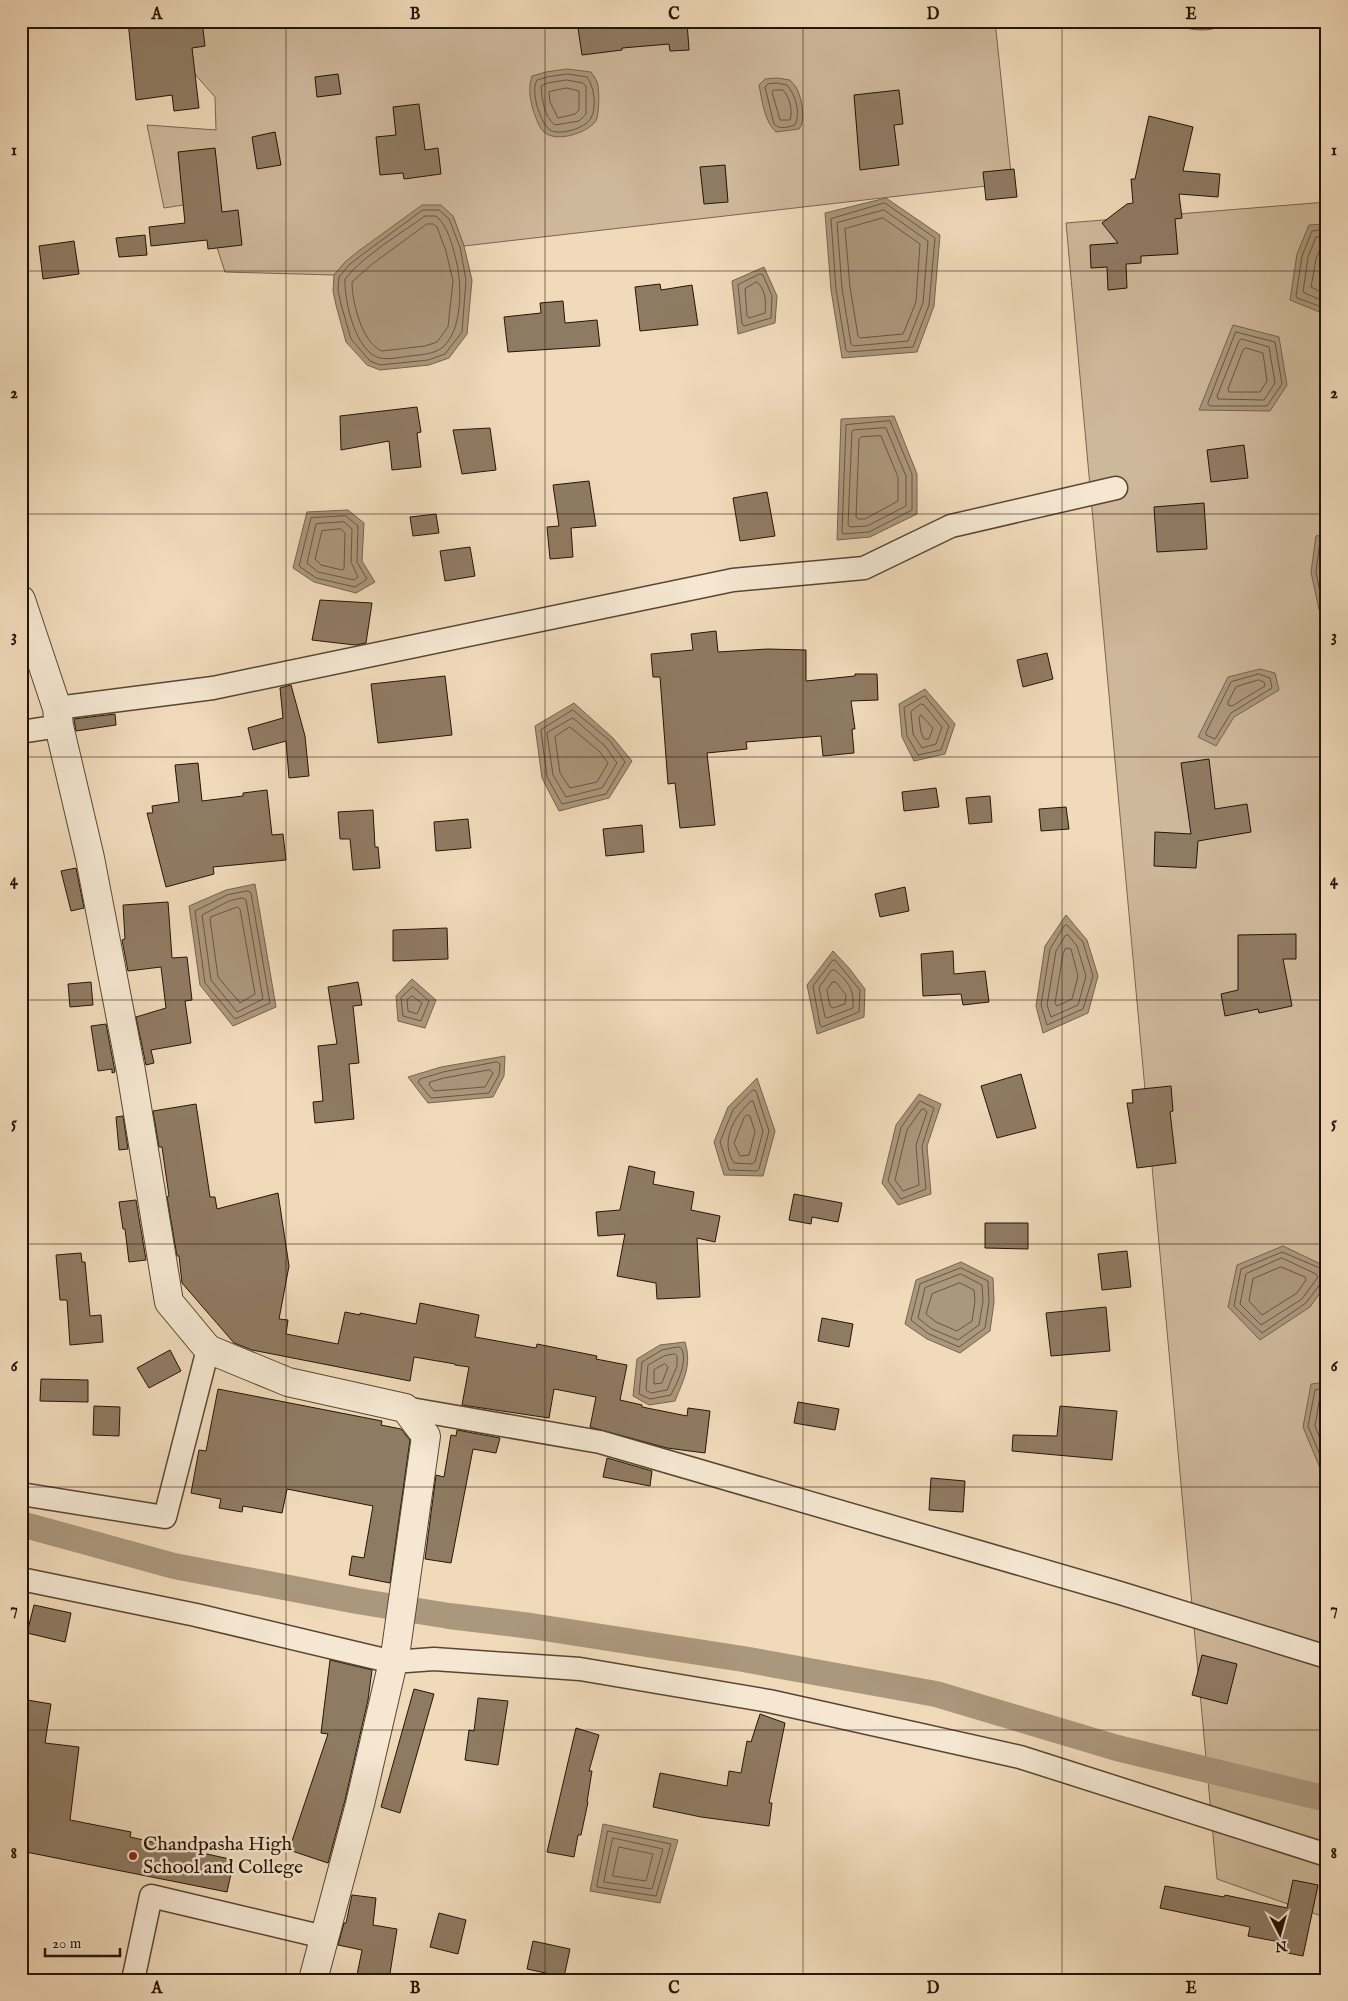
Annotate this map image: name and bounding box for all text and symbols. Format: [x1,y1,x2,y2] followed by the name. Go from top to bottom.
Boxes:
[151,5,164,25] text: A
[410,5,421,25] text: B
[668,5,680,25] text: C
[927,5,940,25] text: D
[1185,5,1197,25] text: E
[11,141,17,161] text: 1
[1331,141,1337,161] text: 1
[10,384,18,404] text: 2
[1330,384,1338,404] text: 2
[11,627,17,647] text: 3
[1331,627,1337,647] text: 3
[10,871,19,891] text: 4
[1330,871,1339,891] text: 4
[11,1114,17,1134] text: 5
[1331,1114,1337,1134] text: 5
[11,1357,19,1377] text: 6
[1331,1357,1339,1377] text: 6
[10,1600,18,1620] text: 7
[1330,1600,1338,1620] text: 7
[143,1832,303,1880] place label: Chandpasha High School and College
[11,1844,17,1864] text: 8
[1331,1844,1337,1864] text: 8
[127,1850,139,1862] marker: Chandpasha High School and College
[1256,1908,1306,1958] north arrow
[45,1926,120,1958] scale bar
[52,1934,82,1953] text: 20 m
[1274,1936,1289,1956] text: N
[151,1979,164,1999] text: A
[410,1979,421,1999] text: B
[668,1979,680,1999] text: C
[927,1979,940,1999] text: D
[1185,1979,1197,1999] text: E

